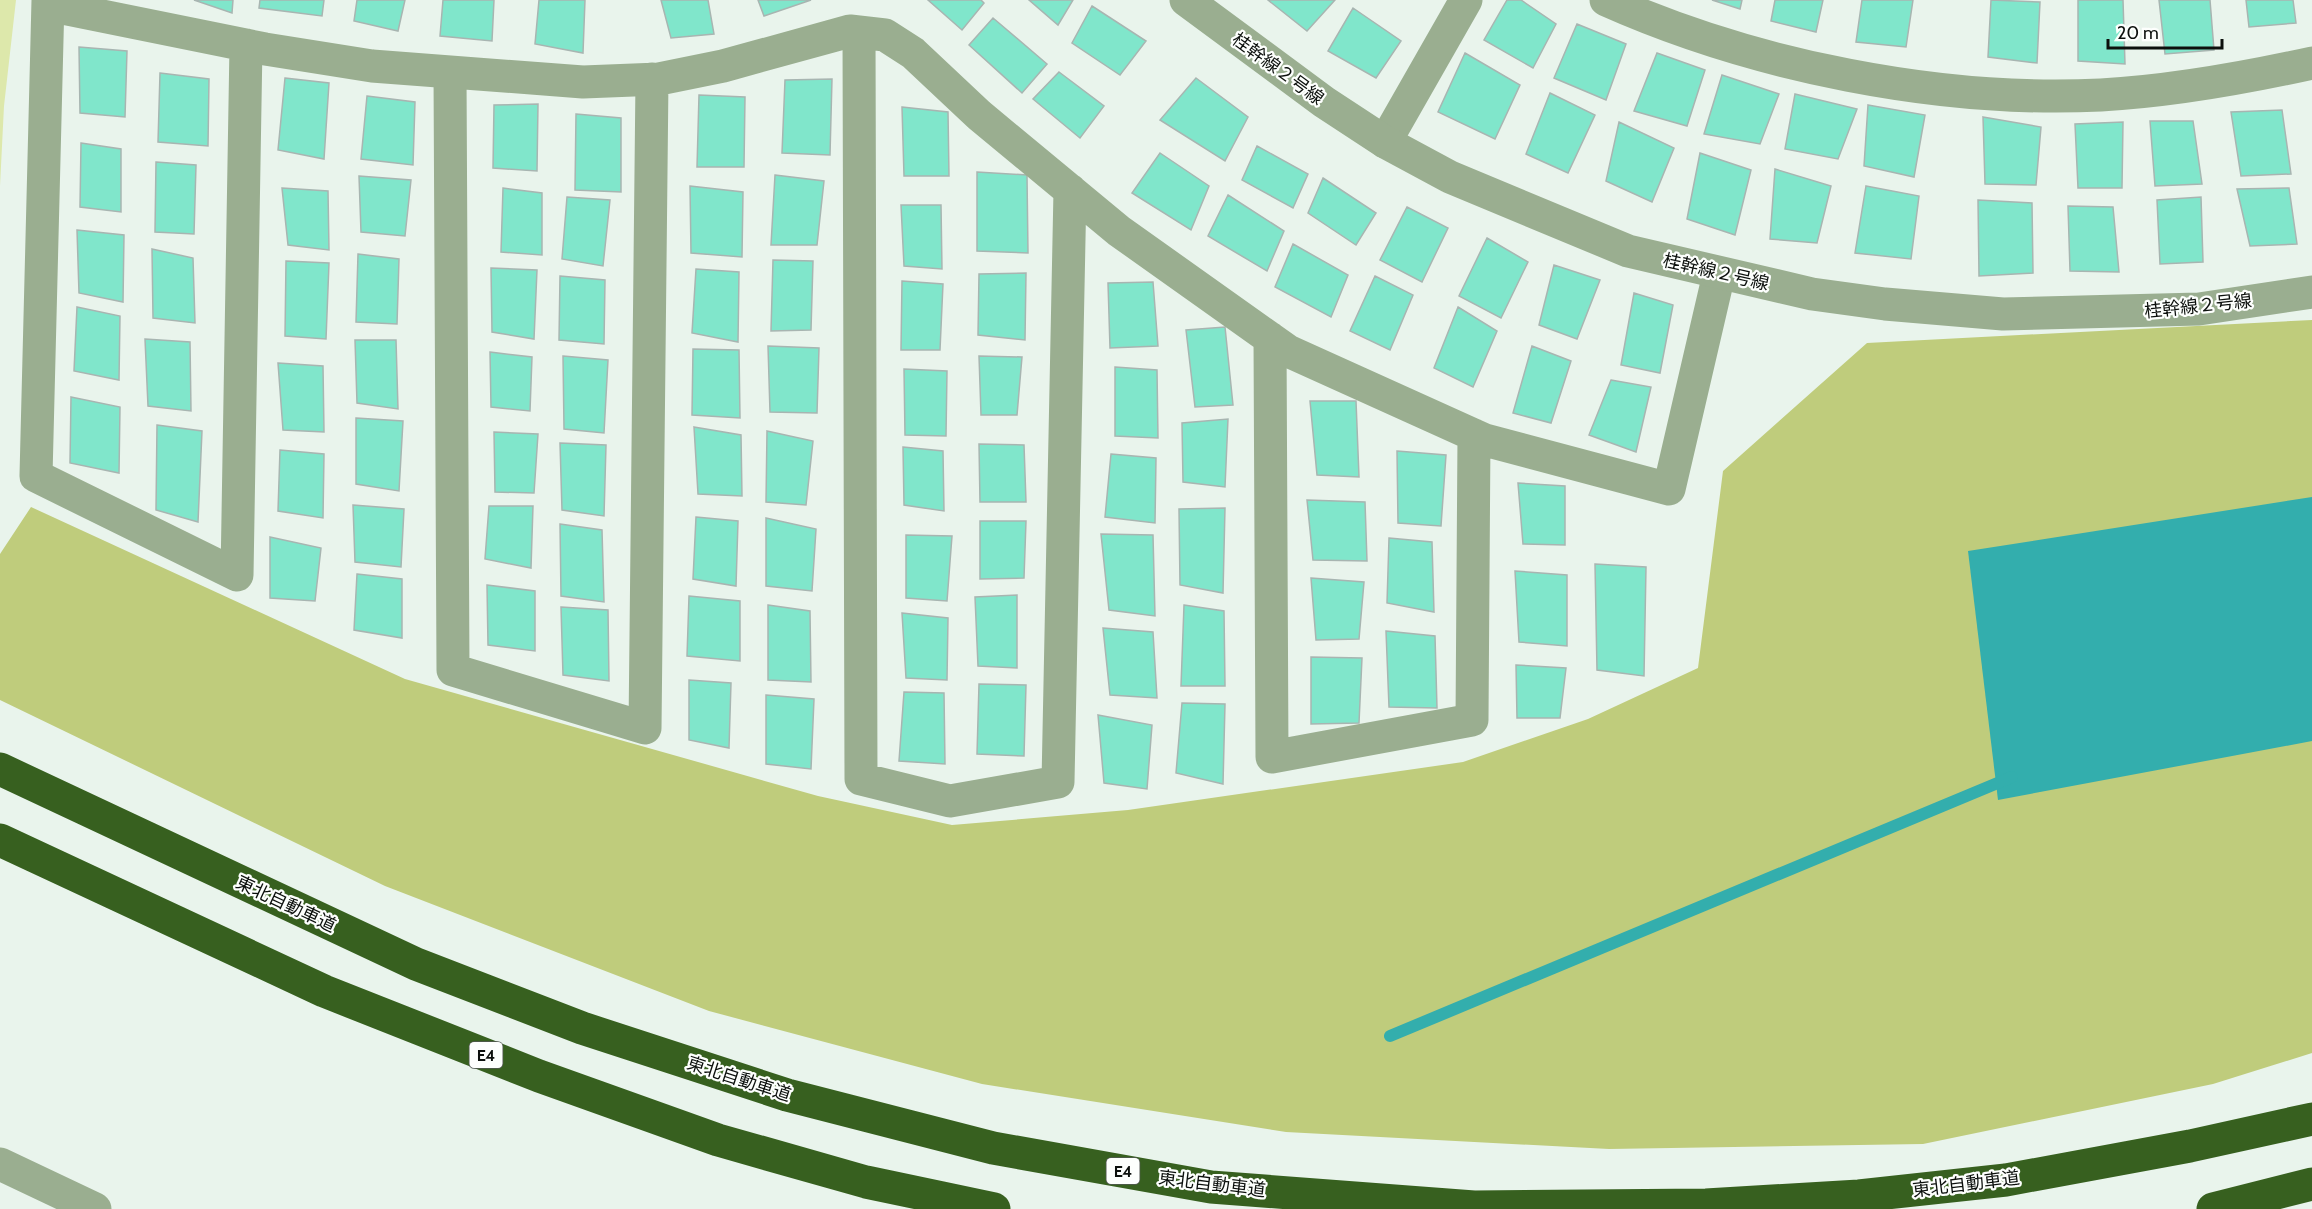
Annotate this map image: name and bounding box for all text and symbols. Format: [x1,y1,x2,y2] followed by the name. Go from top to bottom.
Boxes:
[2108,12,2222,50] scale bar
[2117,22,2159,44] text: 20 m
[1228,28,1328,110] street label: 桂幹線２号線
[1661,249,1771,295] street label: 桂幹線２号線
[2143,289,2253,323] street label: 桂幹線２号線
[232,871,340,937] street label: 東北自動車道
[470,1042,502,1068] road number: E4
[684,1052,794,1106] street label: 東北自動車道
[1106,1158,1140,1184] road number: E4
[1157,1167,1267,1201] street label: 東北自動車道
[1911,1167,2021,1201] street label: 東北自動車道

